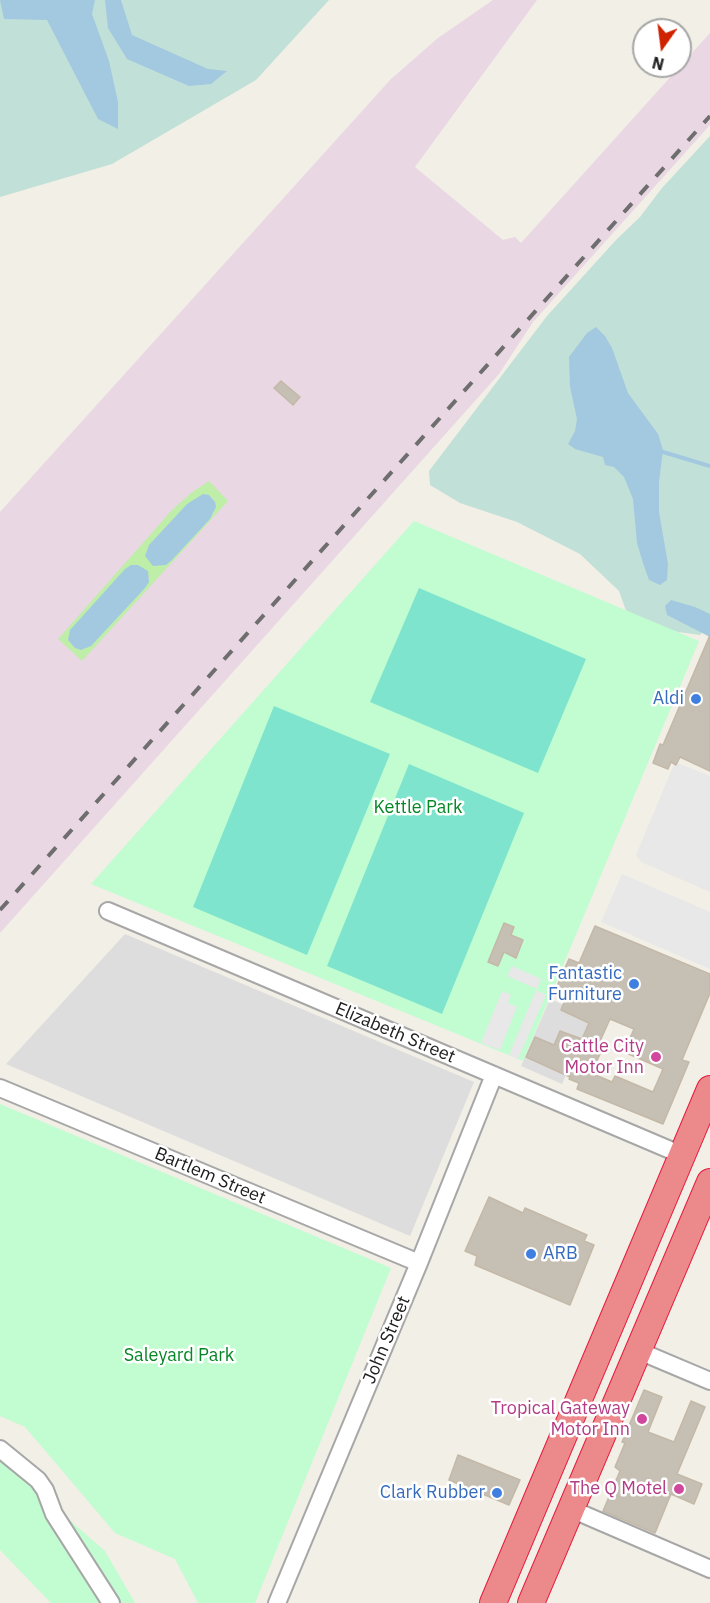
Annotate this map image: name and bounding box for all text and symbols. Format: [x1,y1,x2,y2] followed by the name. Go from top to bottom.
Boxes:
[632,18,692,78] north arrow
[650,52,666,75] text: N
[653,688,684,710] place label: Aldi
[689,692,703,706] marker: Aldi
[374,797,462,819] park label: Kettle Park
[548,963,622,1006] place label: Fantastic Furniture
[627,977,641,991] marker: Fantastic Furniture
[332,998,458,1068] street label: Elizabeth Street
[561,1036,644,1078] place label: Cattle City Motor Inn
[649,1050,663,1064] marker: Cattle City Motor Inn
[151,1143,269,1209] street label: Bartlem Street
[543,1243,578,1265] place label: ARB
[524,1247,538,1261] marker: ARB
[359,1293,415,1387] street label: John Street
[124,1345,234,1367] park label: Saleyard Park
[491,1398,630,1440] place label: Tropical Gateway Motor Inn
[635,1412,649,1426] marker: Tropical Gateway Motor Inn
[570,1478,667,1500] place label: The Q Motel
[380,1482,485,1504] place label: Clark Rubber
[672,1482,686,1496] marker: The Q Motel
[490,1486,504,1500] marker: Clark Rubber

